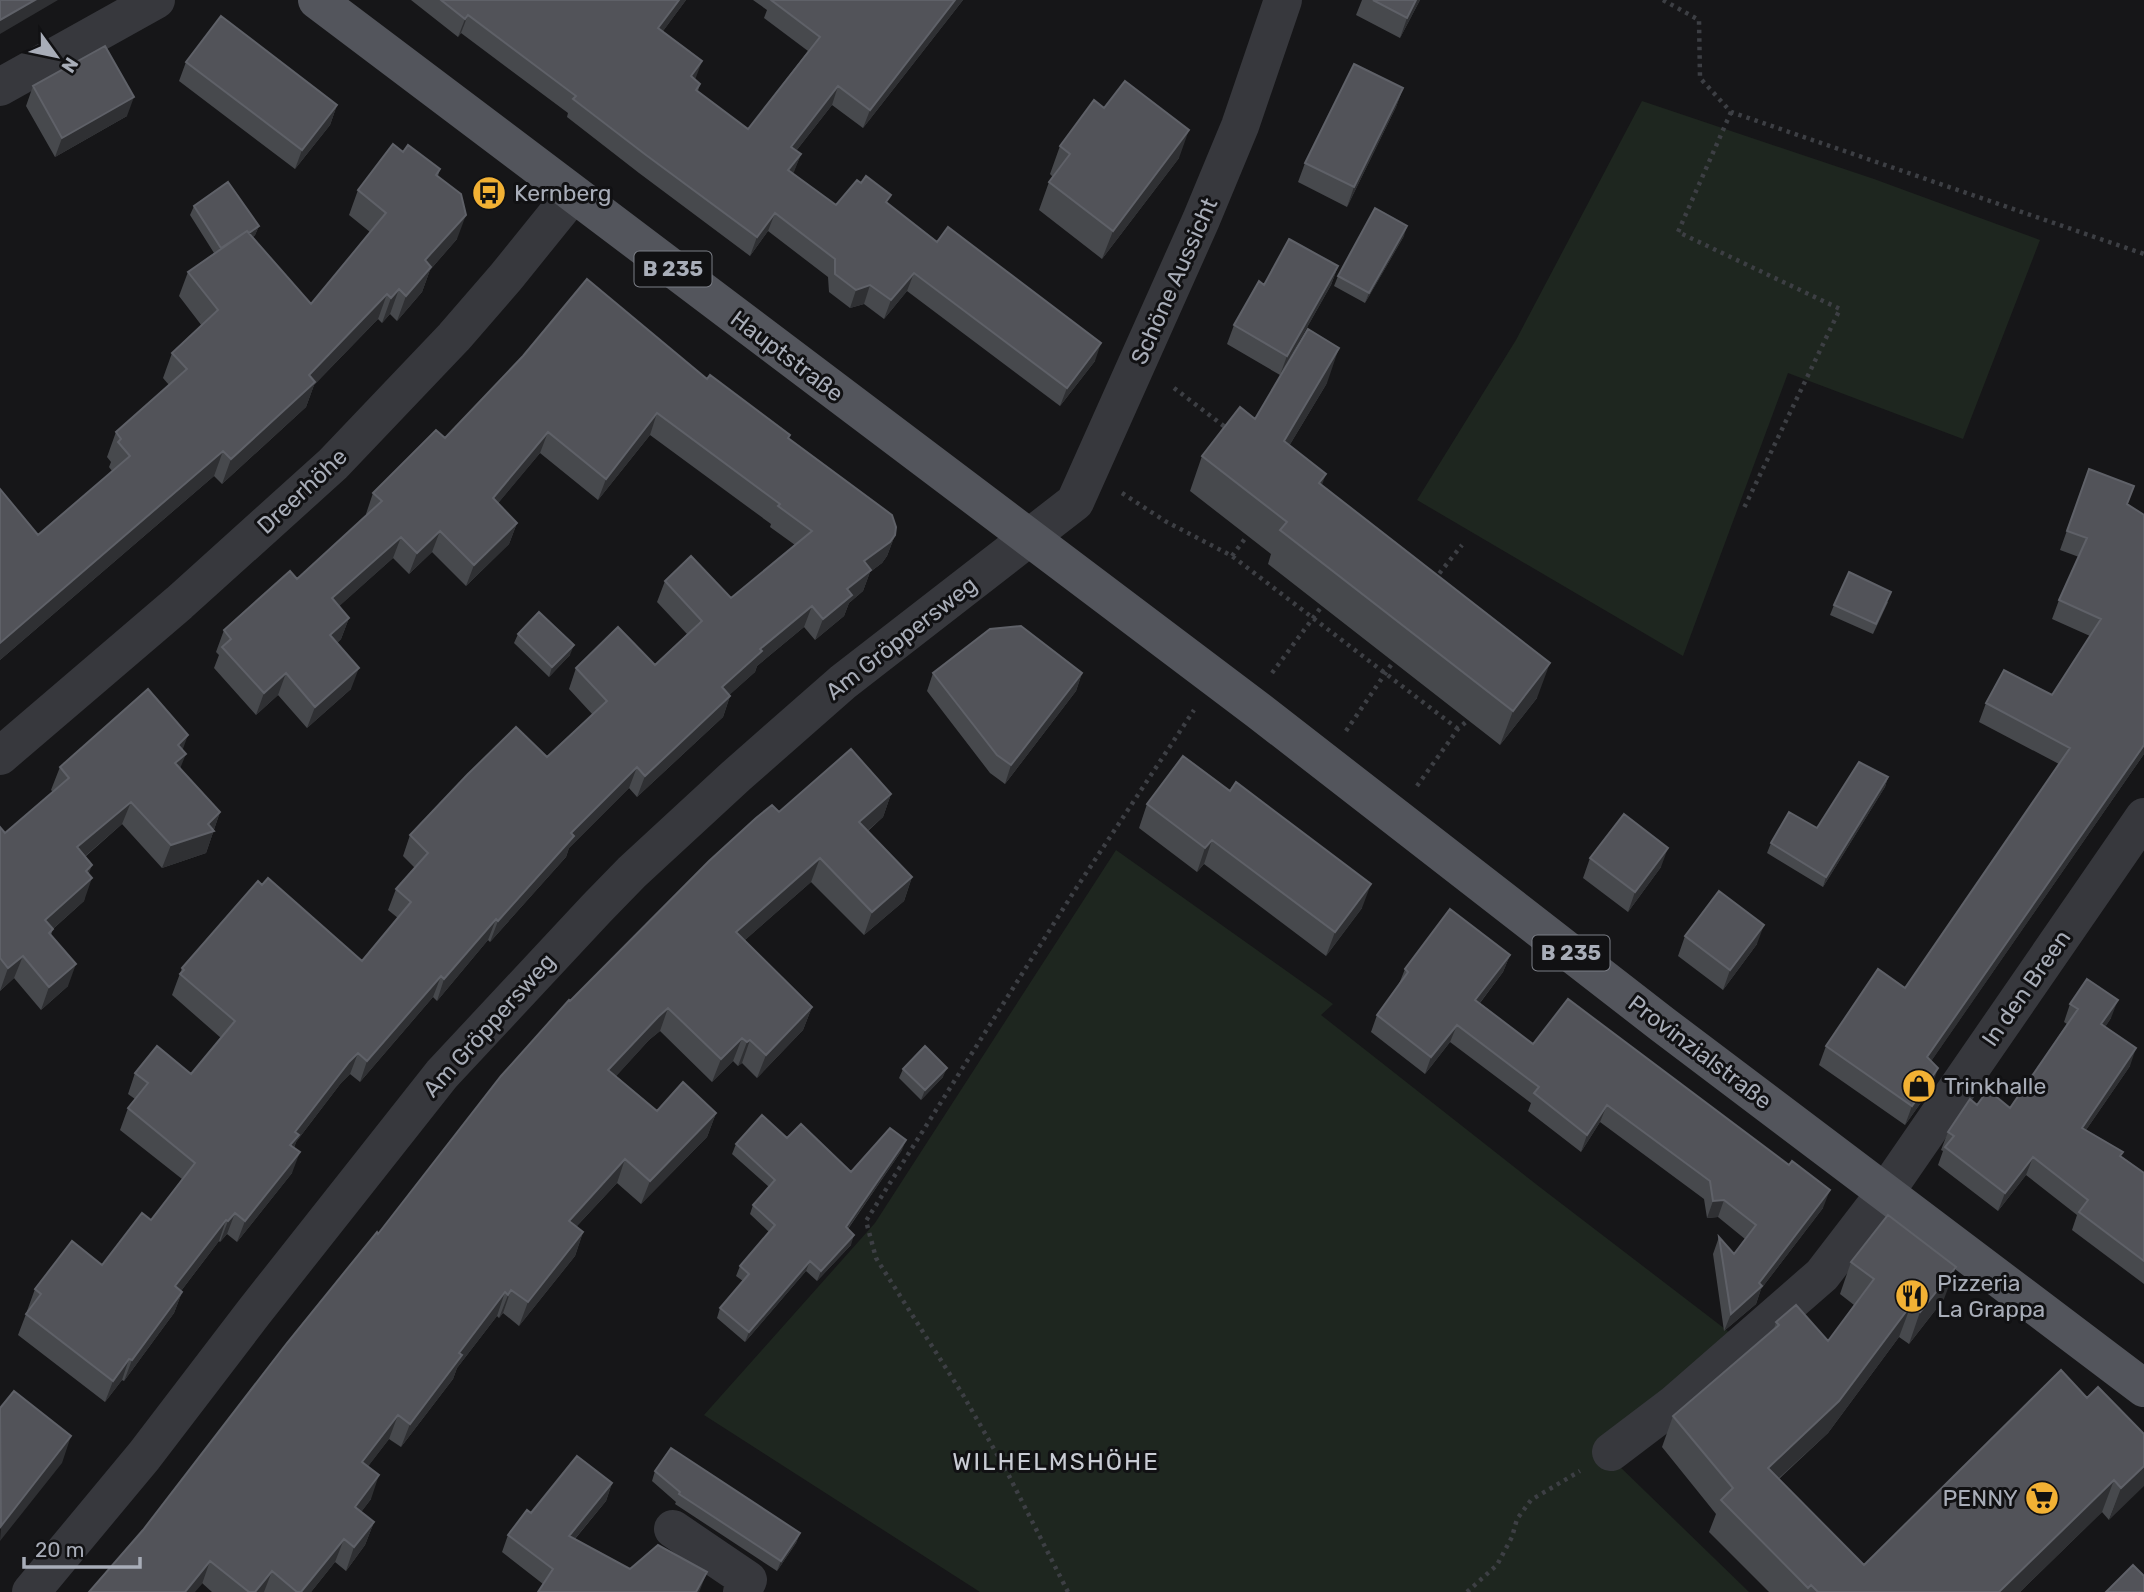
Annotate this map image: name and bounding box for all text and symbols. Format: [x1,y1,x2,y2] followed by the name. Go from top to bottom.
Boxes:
[21,21,91,91] north arrow
[56,53,83,77] text: N
[470,174,508,212] bus stop icon: Kernberg
[514,179,612,207] place label: Kernberg
[1125,193,1223,369] street label: Schöne Aussicht
[634,252,712,286] road number: B 235
[725,305,849,407] street label: Hauptstraße
[251,442,353,540] street label: Dreerhöhe
[820,570,982,706] street label: Am Gröppersweg
[1976,924,2076,1052] street label: In den Breen
[1532,936,1610,970] road number: B 235
[417,947,561,1103] street label: Am Gröppersweg
[1623,989,1777,1115] street label: Provinzialstraße
[1900,1067,1938,1105] shop icon: Trinkhalle
[1944,1072,2046,1100] place label: Trinkhalle
[1937,1269,2045,1323] place label: Pizzeria La Grappa
[1893,1277,1931,1315] restaurant icon: Pizzeria La Grappa
[952,1448,1160,1476] district label: WILHELMSHÖHE
[2023,1479,2061,1517] supermarket icon: PENNY
[1942,1484,2018,1512] place label: PENNY
[24,1526,140,1570] scale bar
[35,1537,84,1562] text: 20 m

